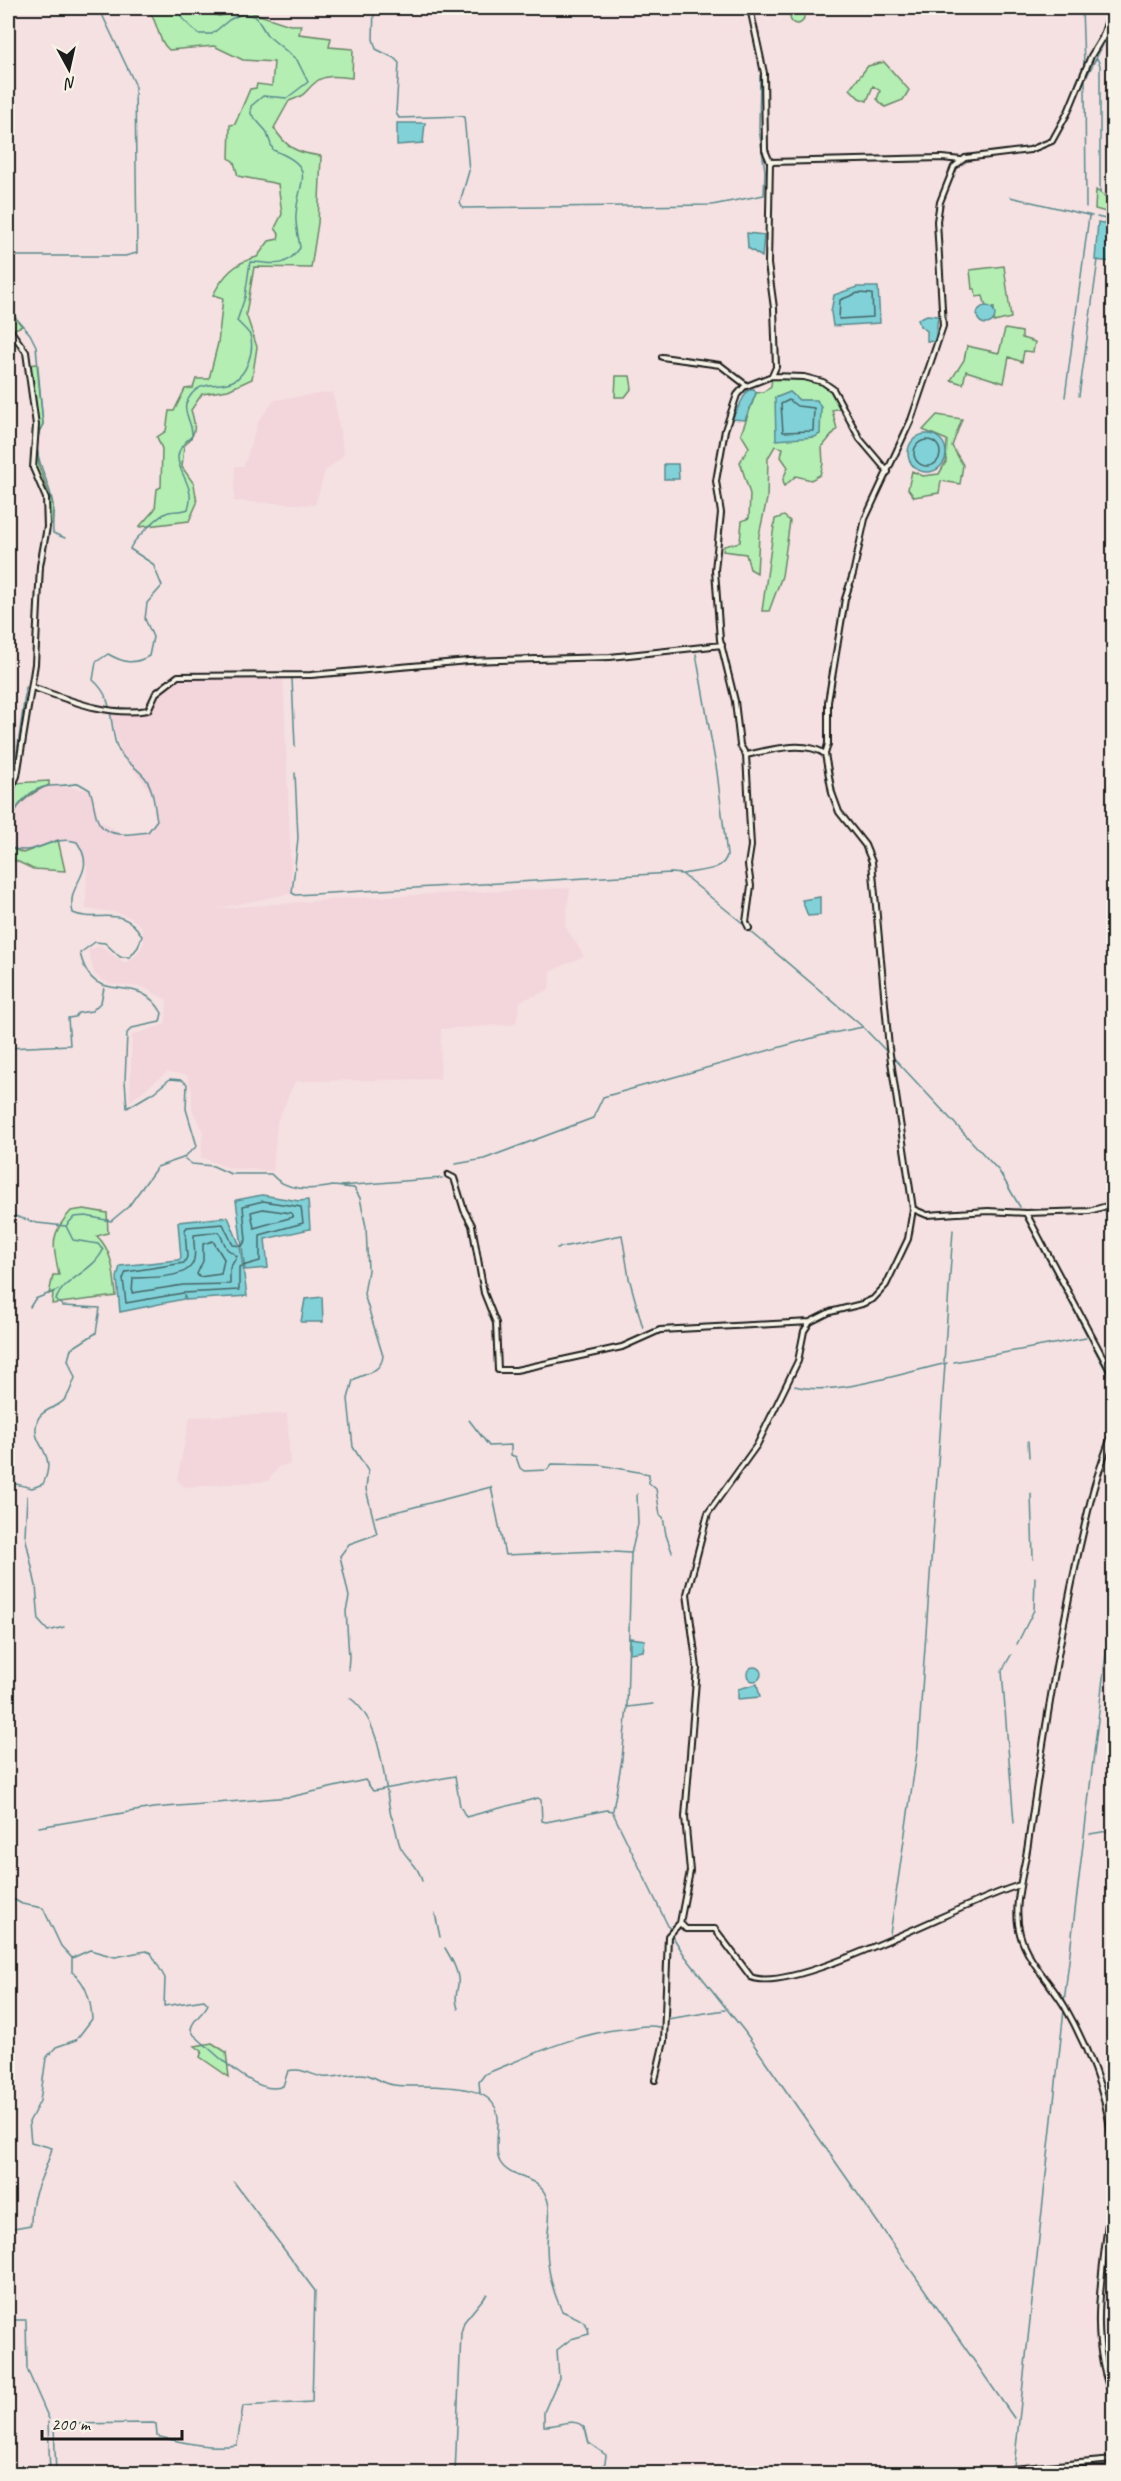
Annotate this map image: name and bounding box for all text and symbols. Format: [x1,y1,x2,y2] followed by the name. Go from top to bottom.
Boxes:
[39,39,99,99] north arrow
[62,72,77,94] text: N
[42,2403,182,2441] scale bar
[51,2413,92,2435] text: 200 m

